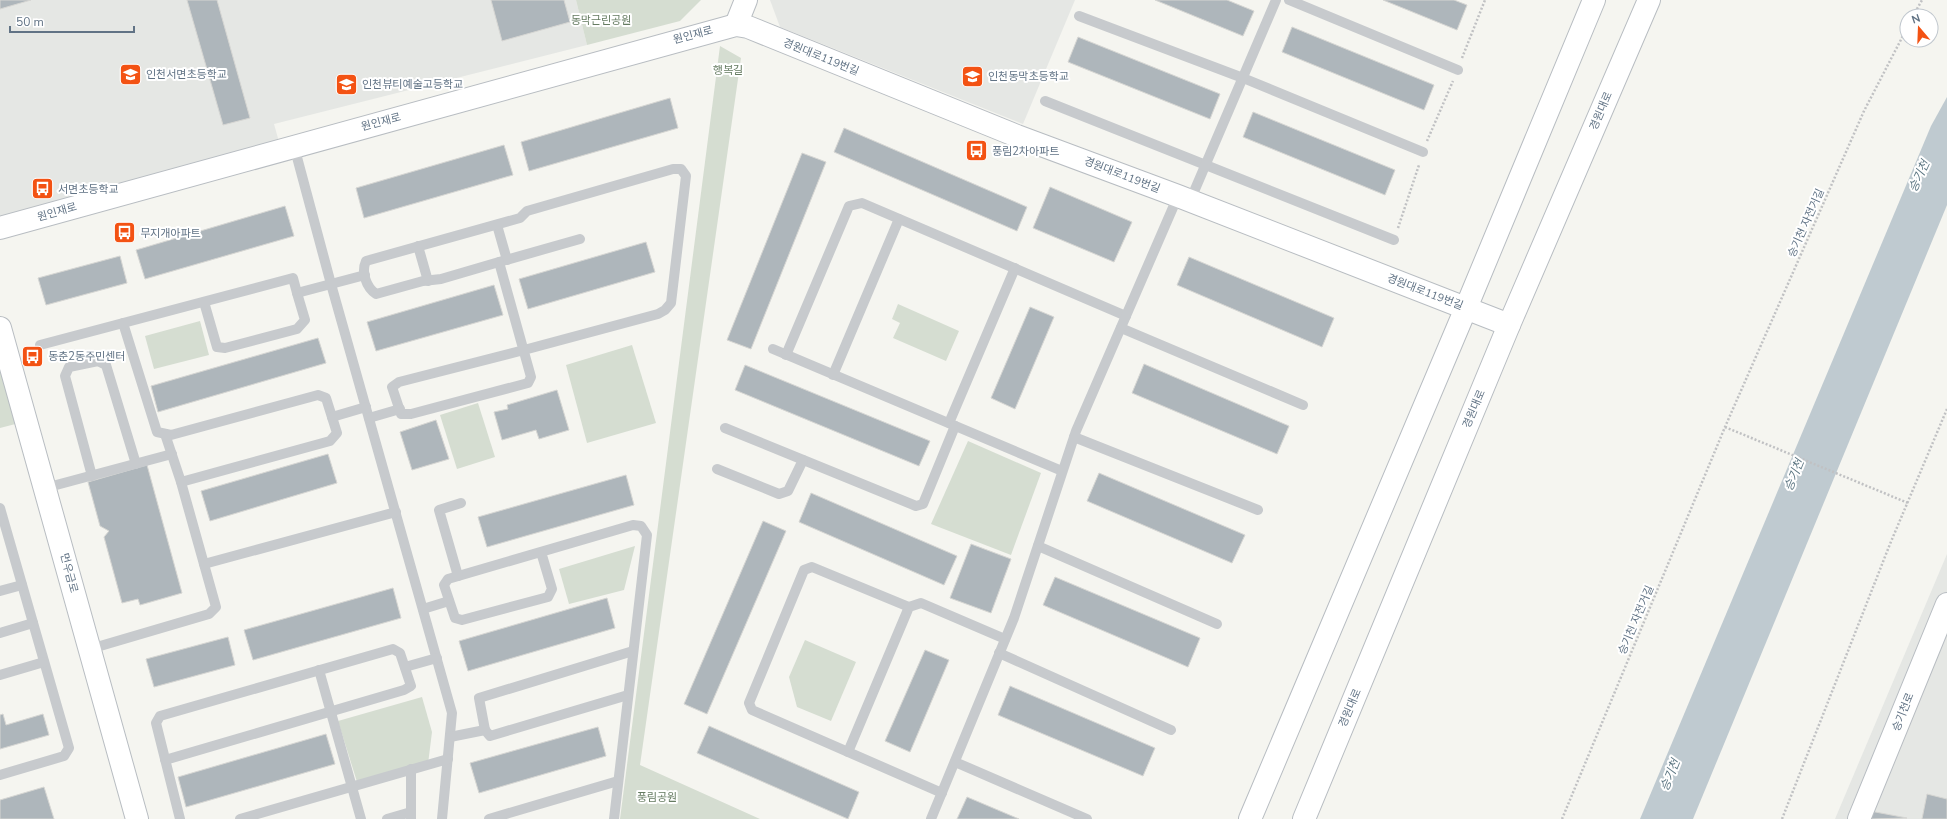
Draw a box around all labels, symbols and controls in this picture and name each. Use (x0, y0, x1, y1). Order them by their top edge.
scale bar (10, 8, 134, 34)
north arrow (1899, 8, 1939, 48)
text: N (1910, 11, 1922, 27)
park label: 동막근린공원 (571, 13, 631, 28)
text: 50 m (16, 14, 44, 30)
street label: 원인재로 (672, 23, 714, 47)
street label: 경원대로119번길 (781, 35, 861, 79)
school or university icon: 인천서면초등학교 (117, 61, 143, 87)
park label: 행복길 (713, 63, 743, 78)
school or university icon: 인천동막초등학교 (959, 63, 985, 89)
place label: 인천서면초등학교 (146, 67, 227, 82)
place label: 인천동막초등학교 (988, 69, 1069, 84)
school or university icon: 인천뷰티예술고등학교 (333, 71, 359, 97)
place label: 인천뷰티예술고등학교 (362, 77, 463, 92)
street label: 경원대로 (1586, 89, 1616, 133)
street label: 원인재로 (360, 110, 402, 134)
bus stop icon: 풍림2차아파트 (964, 138, 990, 164)
place label: 풍림2차아파트 (992, 144, 1059, 159)
street label: 경원대로119번길 (1082, 154, 1162, 196)
water label: 승기천 (1905, 156, 1934, 194)
bus stop icon: 서면초등학교 (30, 176, 56, 202)
place label: 서면초등학교 (58, 182, 119, 197)
street label: 승기천 자전거길 (1784, 186, 1828, 260)
street label: 원인재로 (35, 199, 79, 225)
bus stop icon: 무지개아파트 (111, 220, 137, 246)
place label: 무지개아파트 (140, 226, 201, 241)
street label: 경원대로119번길 (1385, 271, 1465, 313)
bus stop icon: 동춘2동주민센터 (20, 343, 46, 369)
place label: 동춘2동주민센터 (48, 349, 125, 364)
street label: 경원대로 (1459, 387, 1489, 431)
water label: 승기천 (1780, 455, 1808, 493)
street label: 먼우금로 (57, 552, 81, 594)
street label: 승기천 자전거길 (1615, 583, 1657, 657)
street label: 경원대로 (1335, 686, 1365, 730)
street label: 승기천로 (1888, 690, 1918, 734)
water label: 승기천 (1656, 755, 1684, 793)
park label: 풍림공원 (637, 790, 677, 805)

